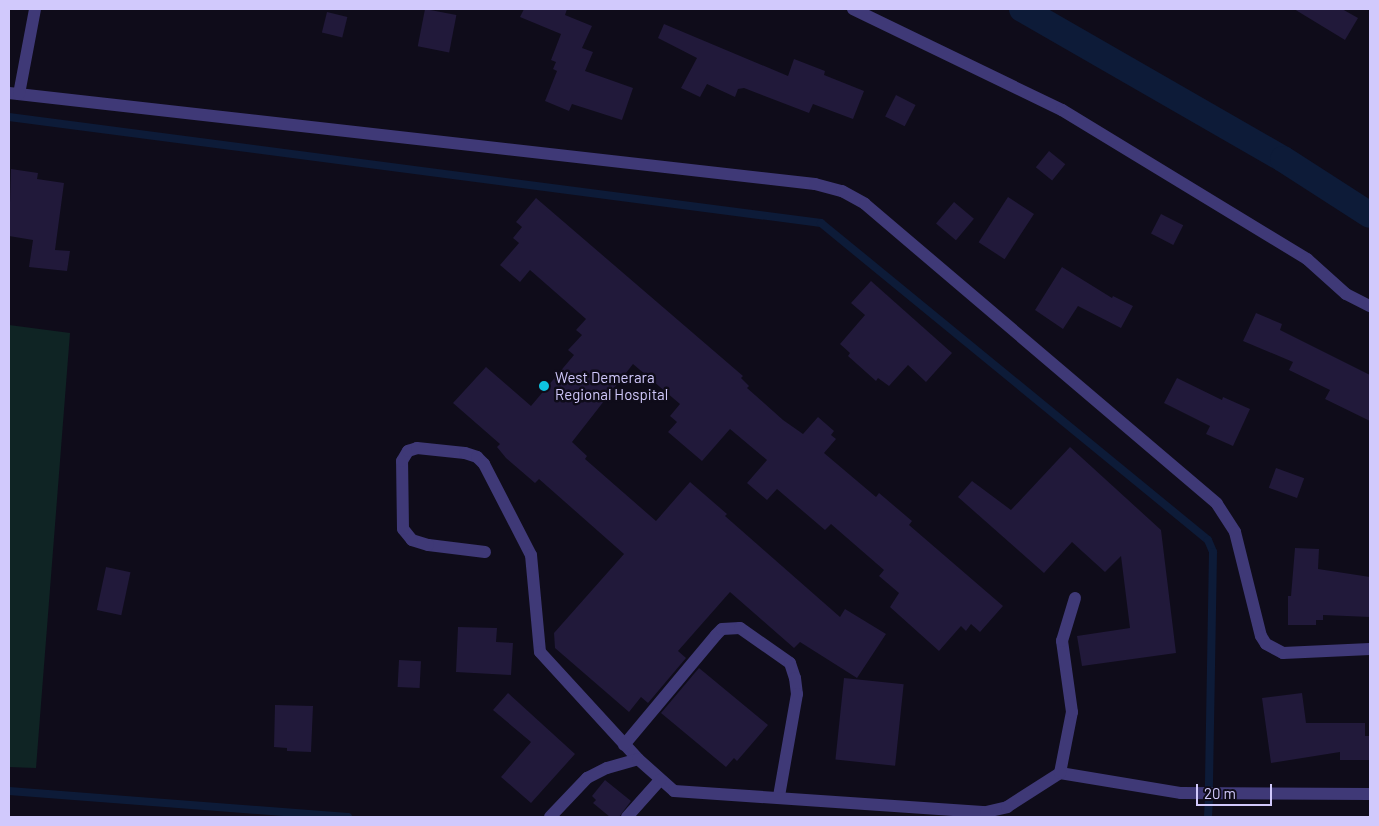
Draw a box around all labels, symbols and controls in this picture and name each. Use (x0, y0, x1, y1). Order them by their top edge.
place label: West Demerara Regional Hospital (555, 368, 668, 403)
marker: West Demerara Regional Hospital (537, 379, 551, 393)
scale bar (1199, 774, 1275, 806)
text: 20 m (1204, 784, 1236, 802)

